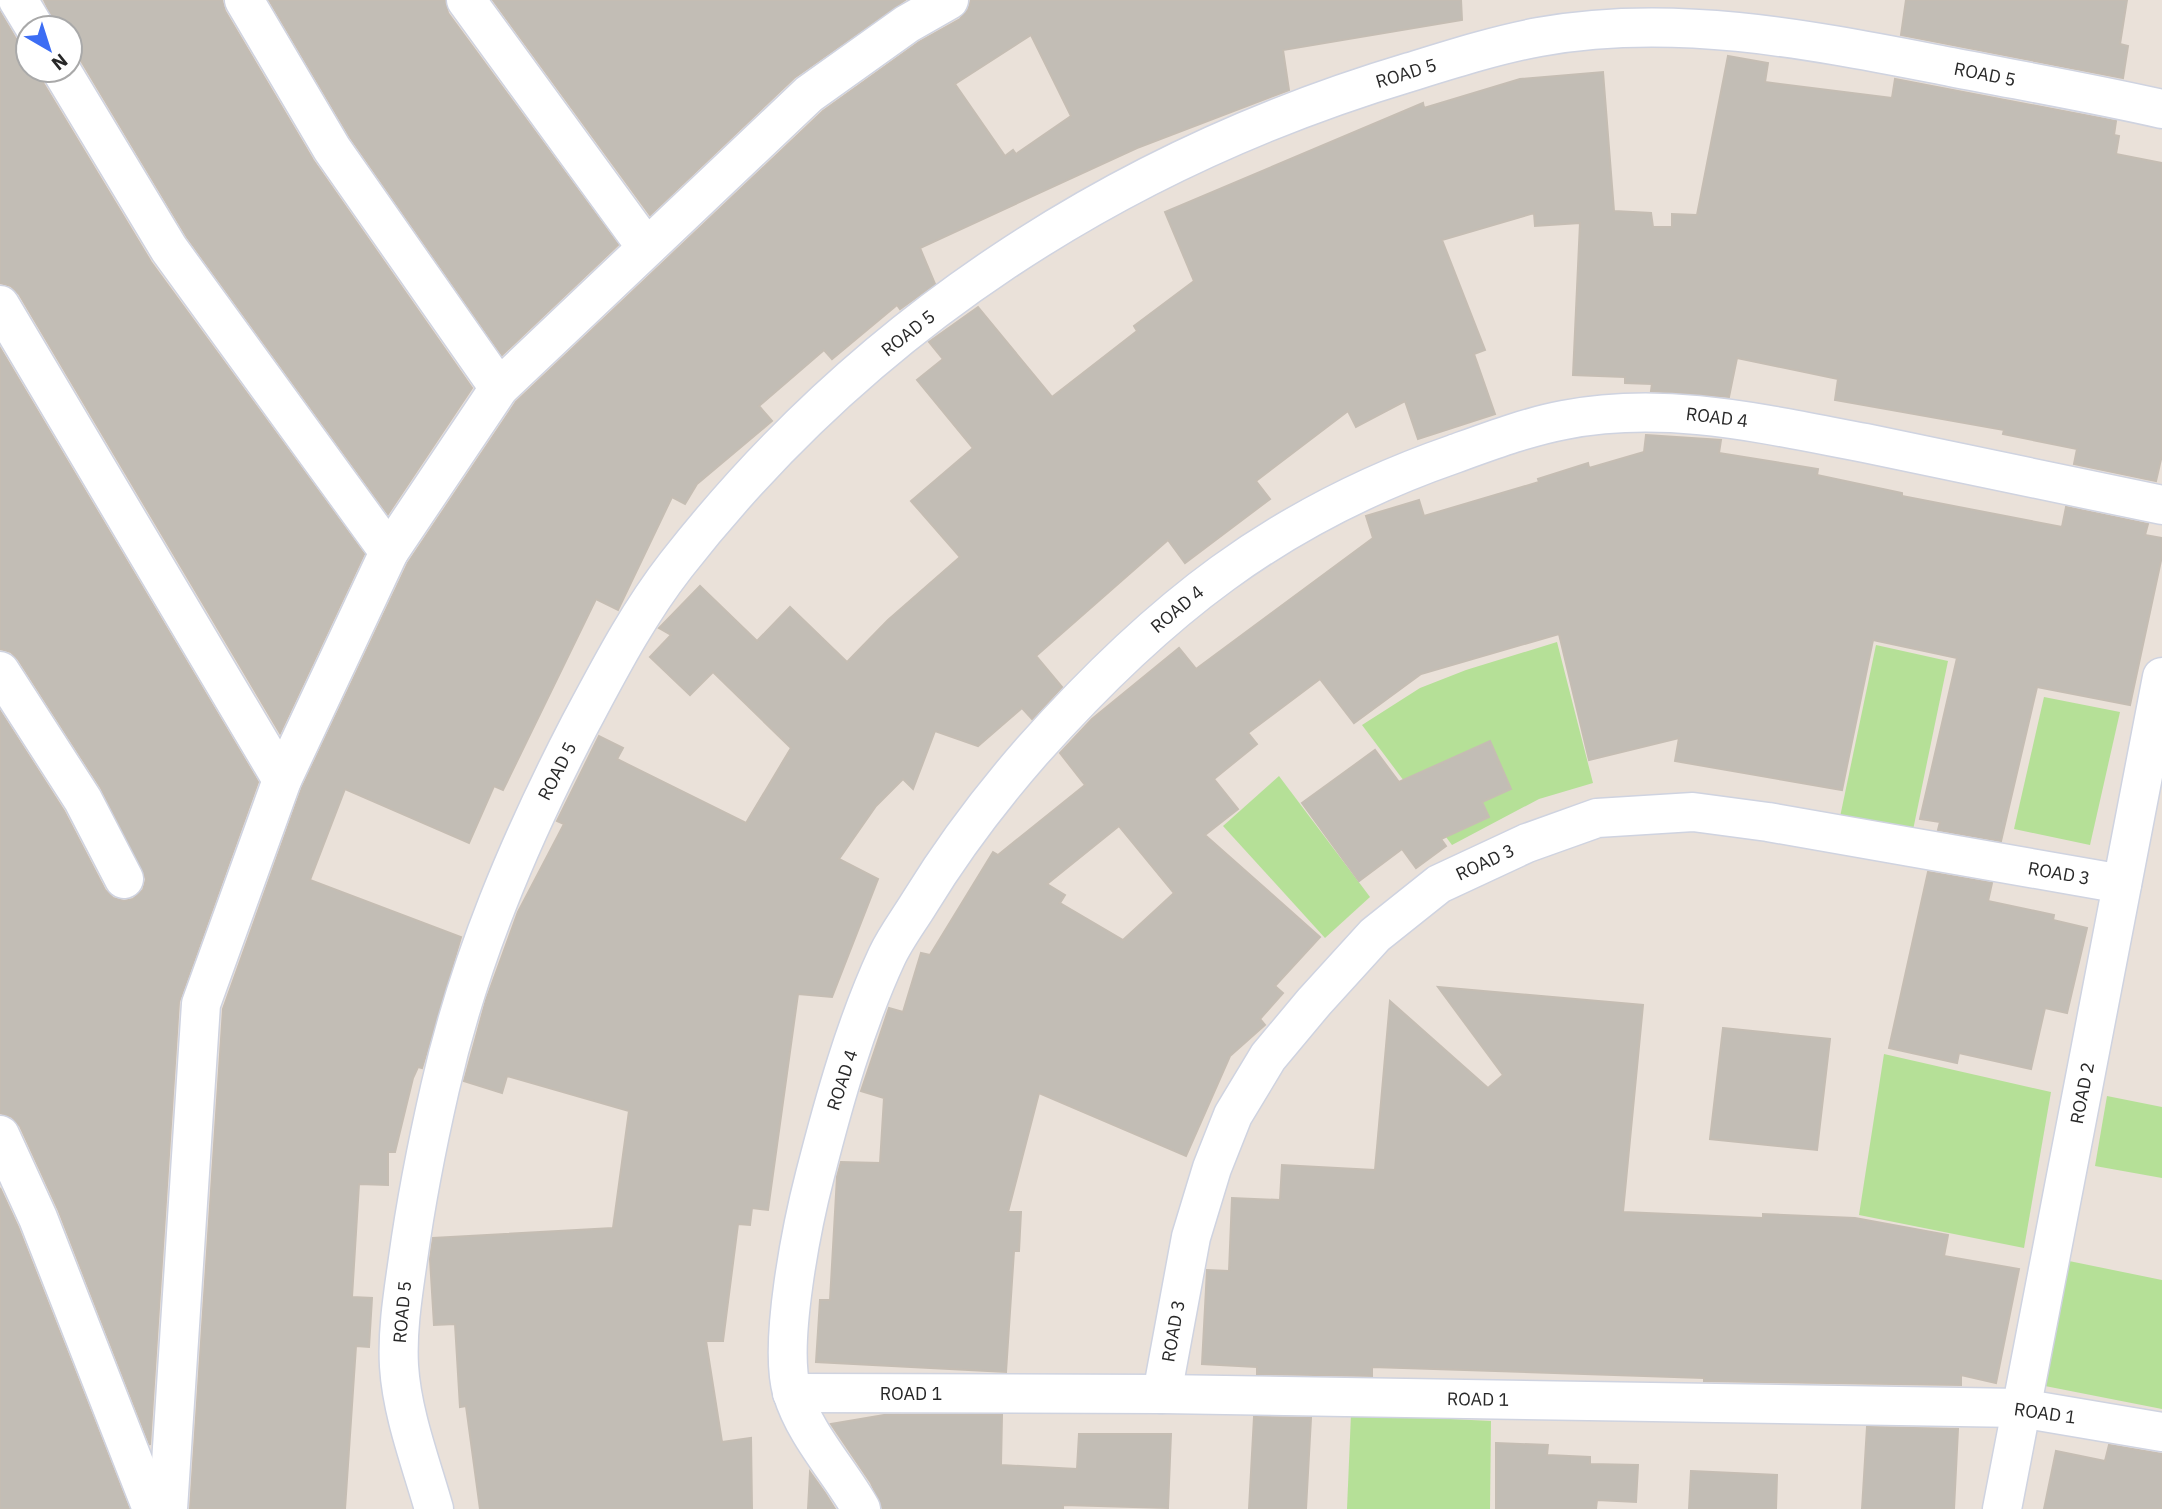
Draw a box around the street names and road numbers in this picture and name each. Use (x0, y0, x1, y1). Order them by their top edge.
street label: ROAD 5 (1373, 53, 1439, 93)
street label: ROAD 5 (1952, 57, 2018, 91)
street label: ROAD 5 (876, 305, 940, 361)
street label: ROAD 4 (1685, 402, 1750, 432)
street label: ROAD 4 (1146, 580, 1208, 638)
street label: ROAD 5 (533, 738, 581, 804)
street label: ROAD 3 (1452, 838, 1518, 886)
street label: ROAD 3 (2026, 856, 2092, 890)
street label: ROAD 4 (821, 1047, 863, 1113)
street label: ROAD 2 (2065, 1060, 2099, 1126)
street label: ROAD 5 (388, 1280, 416, 1344)
street label: ROAD 3 (1156, 1298, 1190, 1364)
street label: ROAD 1 (880, 1382, 942, 1405)
street label: ROAD 1 (1447, 1387, 1509, 1411)
street label: ROAD 1 (2012, 1397, 2078, 1429)

